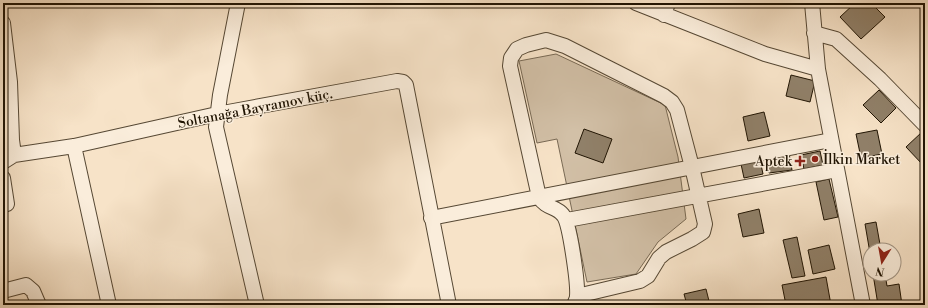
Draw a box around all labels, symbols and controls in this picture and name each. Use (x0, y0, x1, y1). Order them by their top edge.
street label: Soltanağa Bayramov küç. (176, 85, 334, 133)
place label: İlkin Market (823, 149, 900, 169)
place label: Aptek (754, 153, 793, 171)
marker: İlkin Market (810, 154, 820, 164)
marker: Aptek (795, 156, 805, 166)
north arrow (862, 242, 902, 282)
text: N (874, 263, 886, 279)

